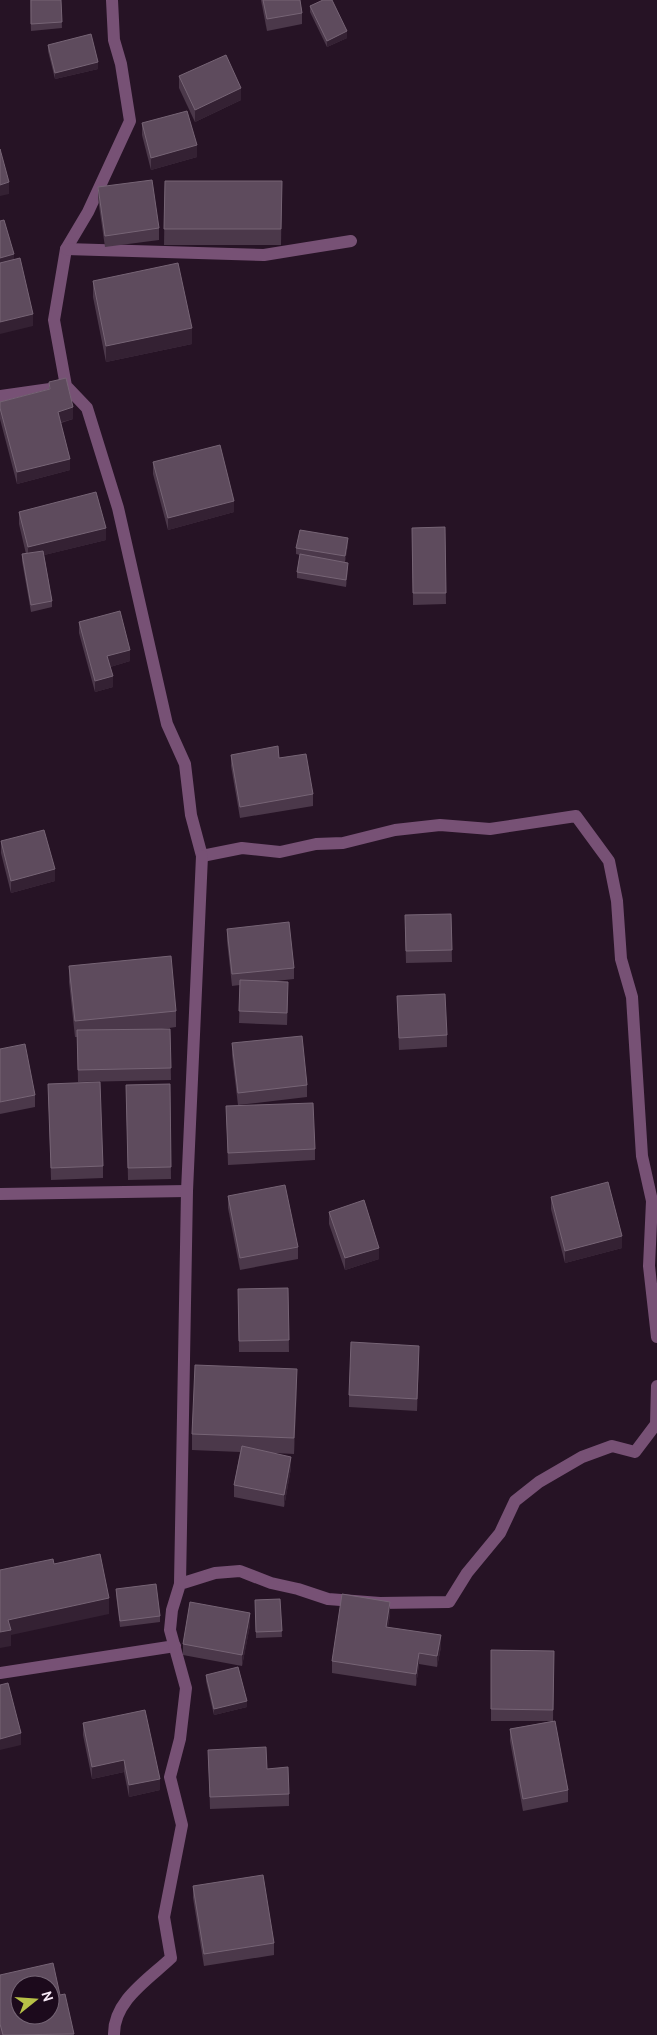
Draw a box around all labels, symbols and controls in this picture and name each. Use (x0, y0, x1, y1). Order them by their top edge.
north arrow (10, 1975, 60, 2025)
text: N (37, 1989, 57, 2004)

